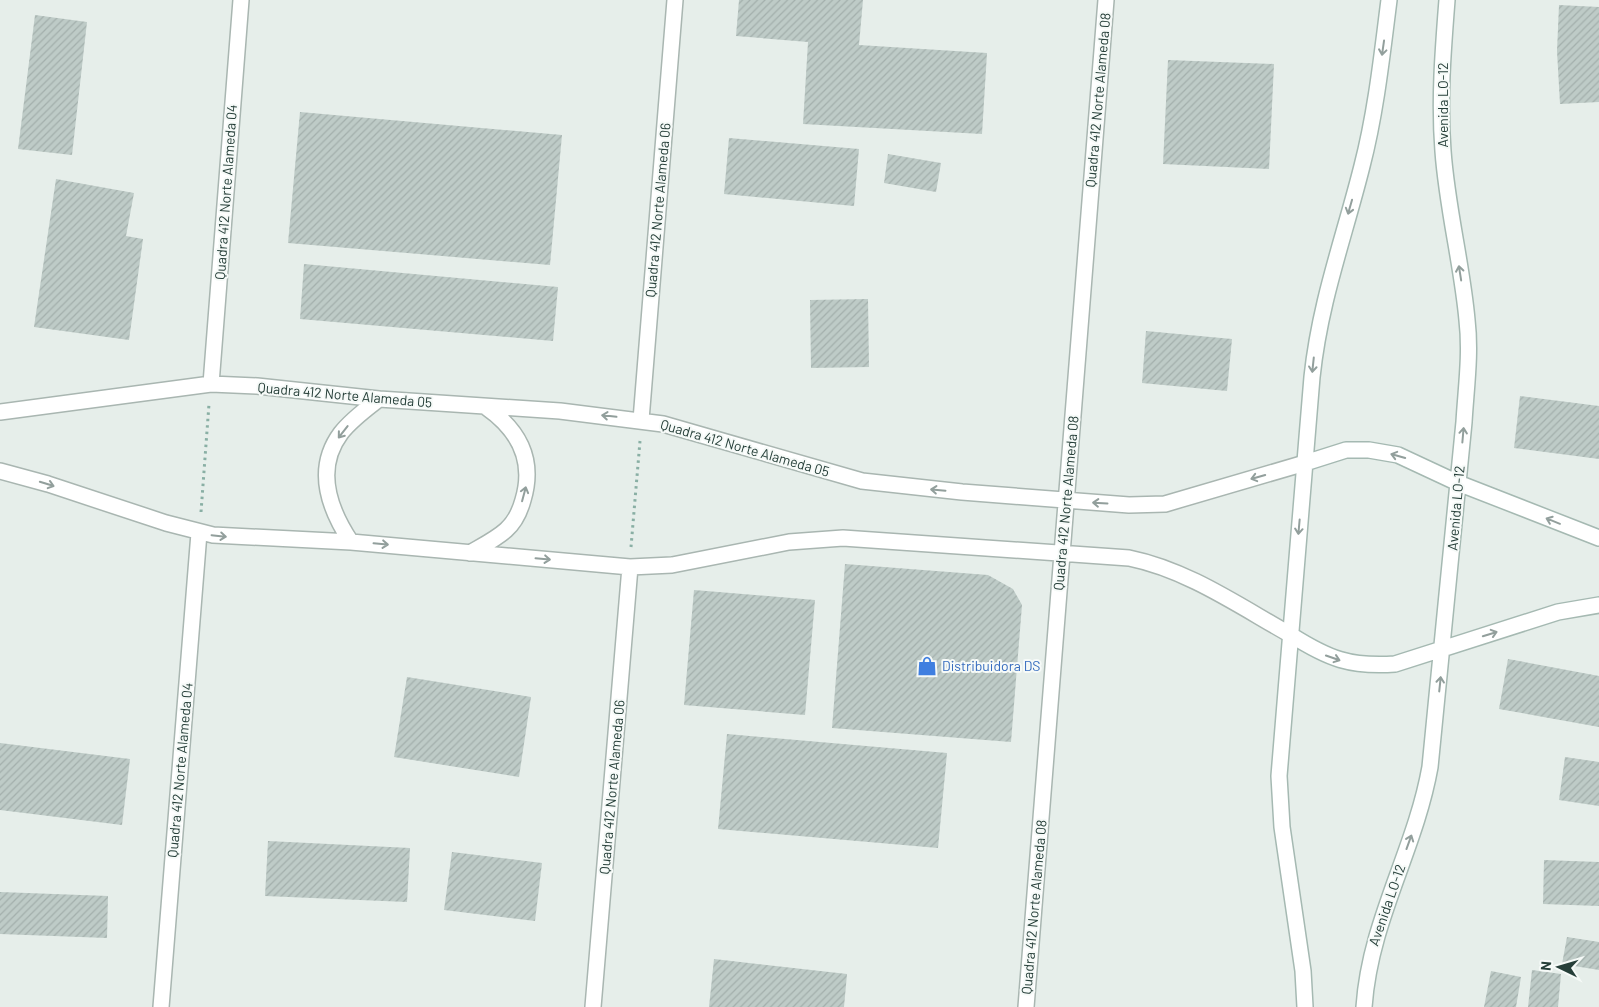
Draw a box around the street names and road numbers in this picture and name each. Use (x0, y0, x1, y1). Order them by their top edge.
street label: Quadra 412 Norte Alameda 08 (1081, 12, 1114, 188)
street label: Avenida LO-12 (1434, 62, 1451, 148)
street label: Quadra 412 Norte Alameda 04 (211, 104, 240, 280)
street label: Quadra 412 Norte Alameda 06 (641, 122, 674, 298)
street label: Quadra 412 Norte Alameda 05 (257, 378, 433, 411)
street label: Quadra 412 Norte Alameda 05 (659, 415, 832, 480)
street label: Quadra 412 Norte Alameda 08 (1049, 415, 1082, 591)
street label: Avenida LO-12 (1443, 465, 1468, 551)
street label: Quadra 412 Norte Alameda 04 (163, 682, 196, 858)
street label: Quadra 412 Norte Alameda 06 (595, 699, 628, 875)
street label: Quadra 412 Norte Alameda 08 (1017, 819, 1050, 995)
street label: Avenida LO-12 (1365, 862, 1408, 948)

